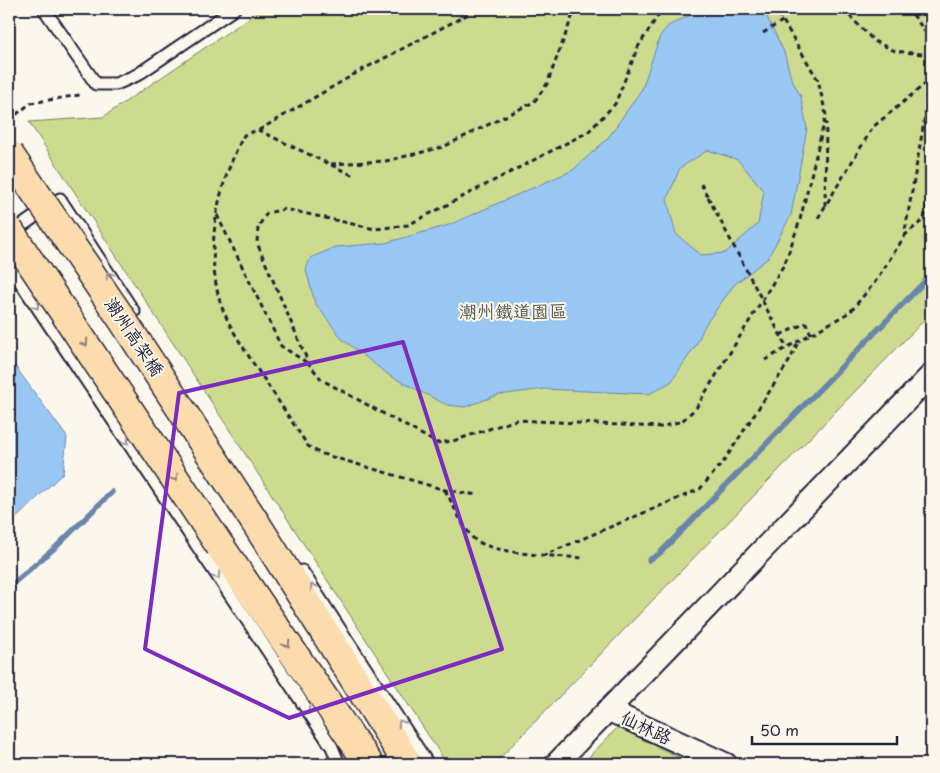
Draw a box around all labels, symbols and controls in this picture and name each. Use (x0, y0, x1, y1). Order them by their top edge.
one-way arrow (106, 271, 116, 280)
street label: 潮州高架橋 (99, 291, 172, 381)
park label: 潮州鐵道園區 (459, 297, 567, 324)
one-way arrow (30, 300, 39, 310)
one-way arrow (78, 338, 88, 347)
one-way arrow (120, 435, 129, 445)
one-way arrow (169, 472, 178, 482)
one-way arrow (211, 570, 220, 580)
one-way arrow (309, 584, 319, 593)
one-way arrow (281, 638, 290, 648)
street label: 仙林路 (616, 703, 677, 750)
one-way arrow (301, 705, 310, 715)
scale bar (752, 713, 898, 745)
text: 50 m (760, 718, 799, 741)
one-way arrow (398, 720, 407, 729)

